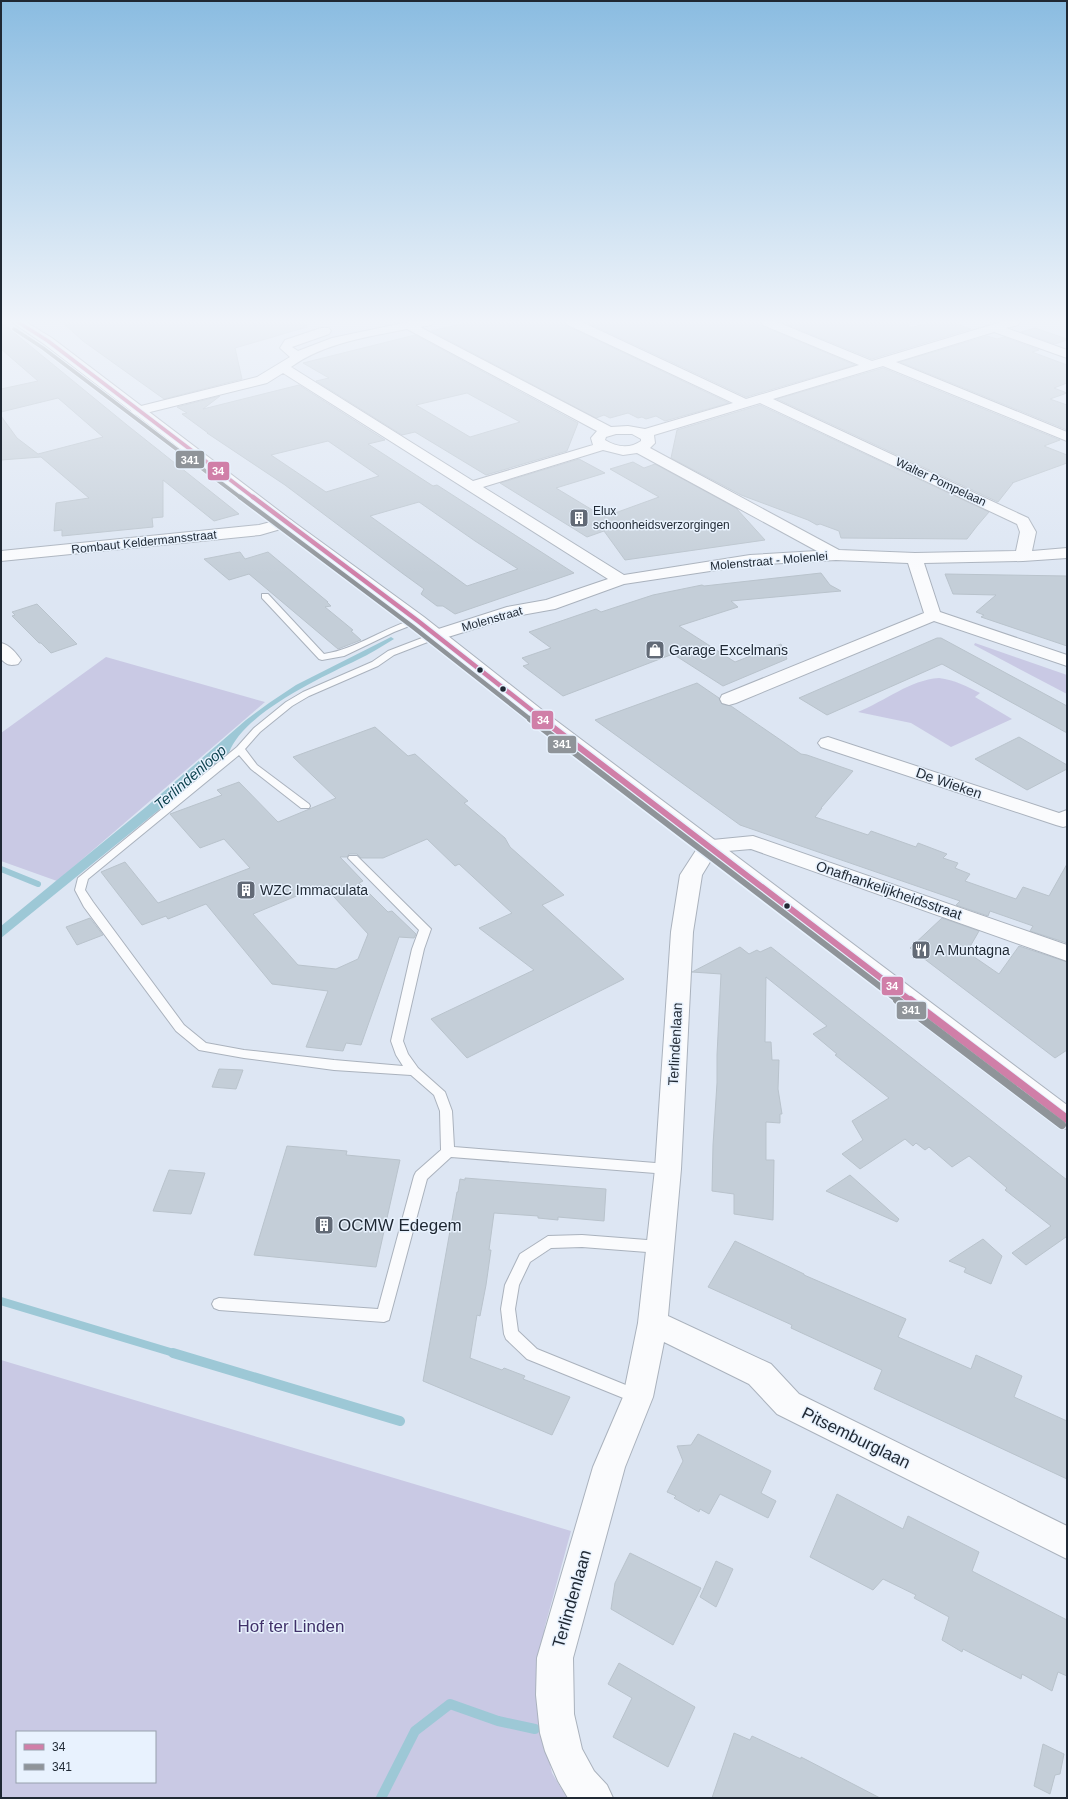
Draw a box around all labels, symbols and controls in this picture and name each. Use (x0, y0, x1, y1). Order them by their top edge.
line badge: 341 (175, 450, 205, 469)
text: 341 (181, 454, 199, 466)
street label: Walter Pompelaan (894, 455, 988, 509)
line badge: 34 (207, 461, 230, 481)
text: 34 (212, 465, 225, 477)
place label: Elux schoonheidsverzorgingen (593, 504, 730, 532)
building icon: Elux schoonheidsverzorgingen (568, 507, 590, 529)
street label: Rombaut Keldermansstraat (71, 527, 218, 557)
street label: Molenstraat - Molenlei (710, 549, 828, 573)
street label: Molenstraat (460, 603, 525, 634)
shop icon: Garage Excelmans (644, 639, 666, 661)
place label: Garage Excelmans (669, 642, 788, 658)
unlabelled marker (475, 665, 485, 675)
unlabelled marker (498, 684, 508, 694)
line badge: 34 (531, 710, 554, 730)
text: 34 (537, 714, 550, 726)
line badge: 341 (547, 735, 577, 754)
text: 341 (553, 738, 571, 750)
water label: Terlindenloop (151, 741, 229, 813)
street label: De Wieken (914, 764, 984, 802)
street label: Onafhankelijkheidsstraat (814, 857, 964, 923)
building icon: WZC Immaculata (235, 879, 257, 901)
place label: WZC Immaculata (260, 882, 368, 898)
unlabelled marker (782, 901, 792, 911)
restaurant icon: A Muntagna (910, 939, 932, 961)
place label: A Muntagna (935, 942, 1010, 958)
line badge: 34 (881, 976, 904, 996)
text: 34 (886, 980, 899, 992)
line badge: 341 (896, 1001, 927, 1020)
street label: Terlindenlaan (665, 1002, 685, 1086)
text: 341 (902, 1004, 920, 1016)
building icon: OCMW Edegem (313, 1214, 335, 1236)
place label: OCMW Edegem (338, 1216, 462, 1235)
street label: Pitsemburglaan (799, 1404, 913, 1472)
street label: Terlindenlaan (549, 1548, 595, 1650)
park label: Hof ter Linden (238, 1617, 344, 1636)
legend (16, 1731, 156, 1783)
text: 34 (52, 1740, 66, 1754)
text: 341 (52, 1760, 72, 1774)

